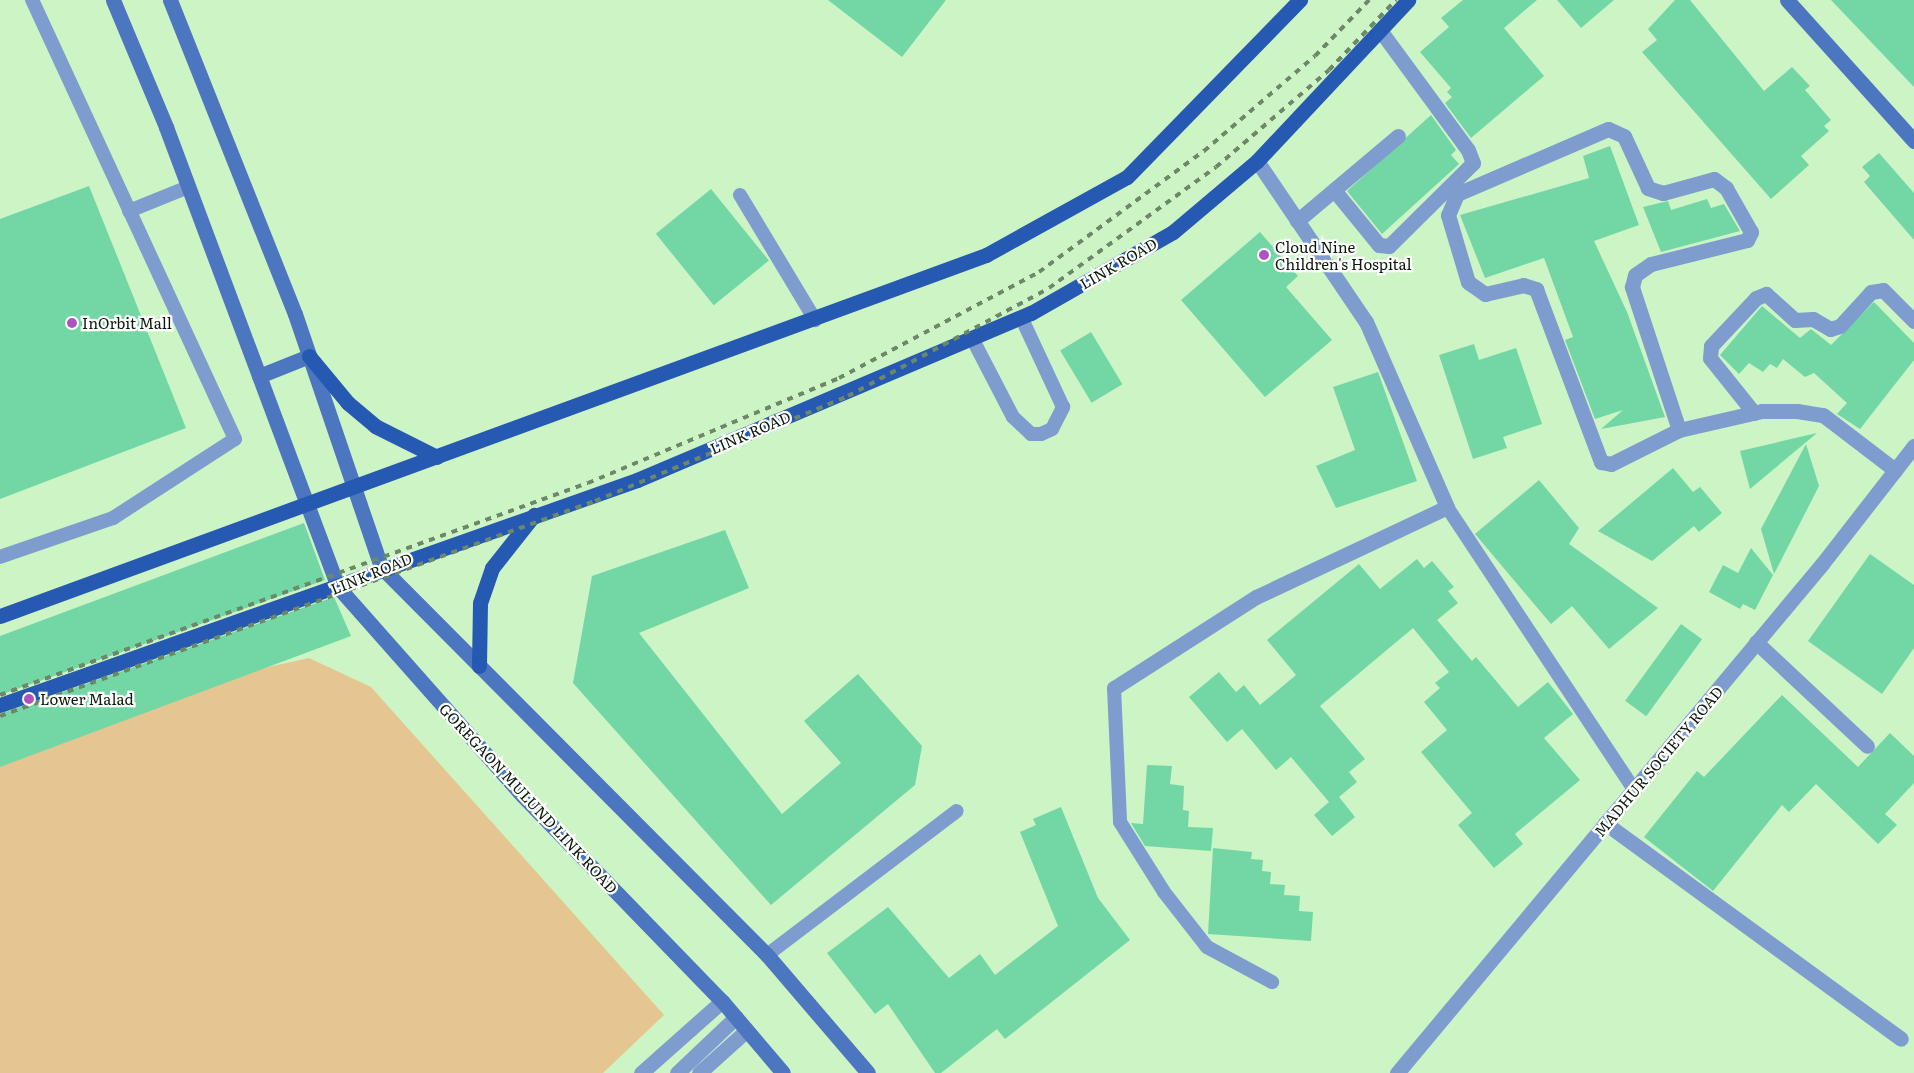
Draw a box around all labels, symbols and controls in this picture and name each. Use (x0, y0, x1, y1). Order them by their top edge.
street label: LINK ROAD (1076, 234, 1160, 292)
place label: Cloud Nine Children's Hospital (1275, 237, 1412, 272)
marker: Cloud Nine Children's Hospital (1257, 248, 1271, 262)
place label: InOrbit Mall (82, 314, 172, 332)
marker: InOrbit Mall (66, 317, 78, 329)
street label: LINK ROAD (707, 407, 793, 457)
street label: LINK ROAD (328, 549, 414, 597)
street label: MADHUR SOCIETY ROAD (1590, 682, 1726, 840)
place label: Lower Malad (40, 690, 134, 708)
marker: Lower Malad (22, 692, 36, 706)
street label: GOREGAON MULUND LINK ROAD (436, 699, 622, 897)

